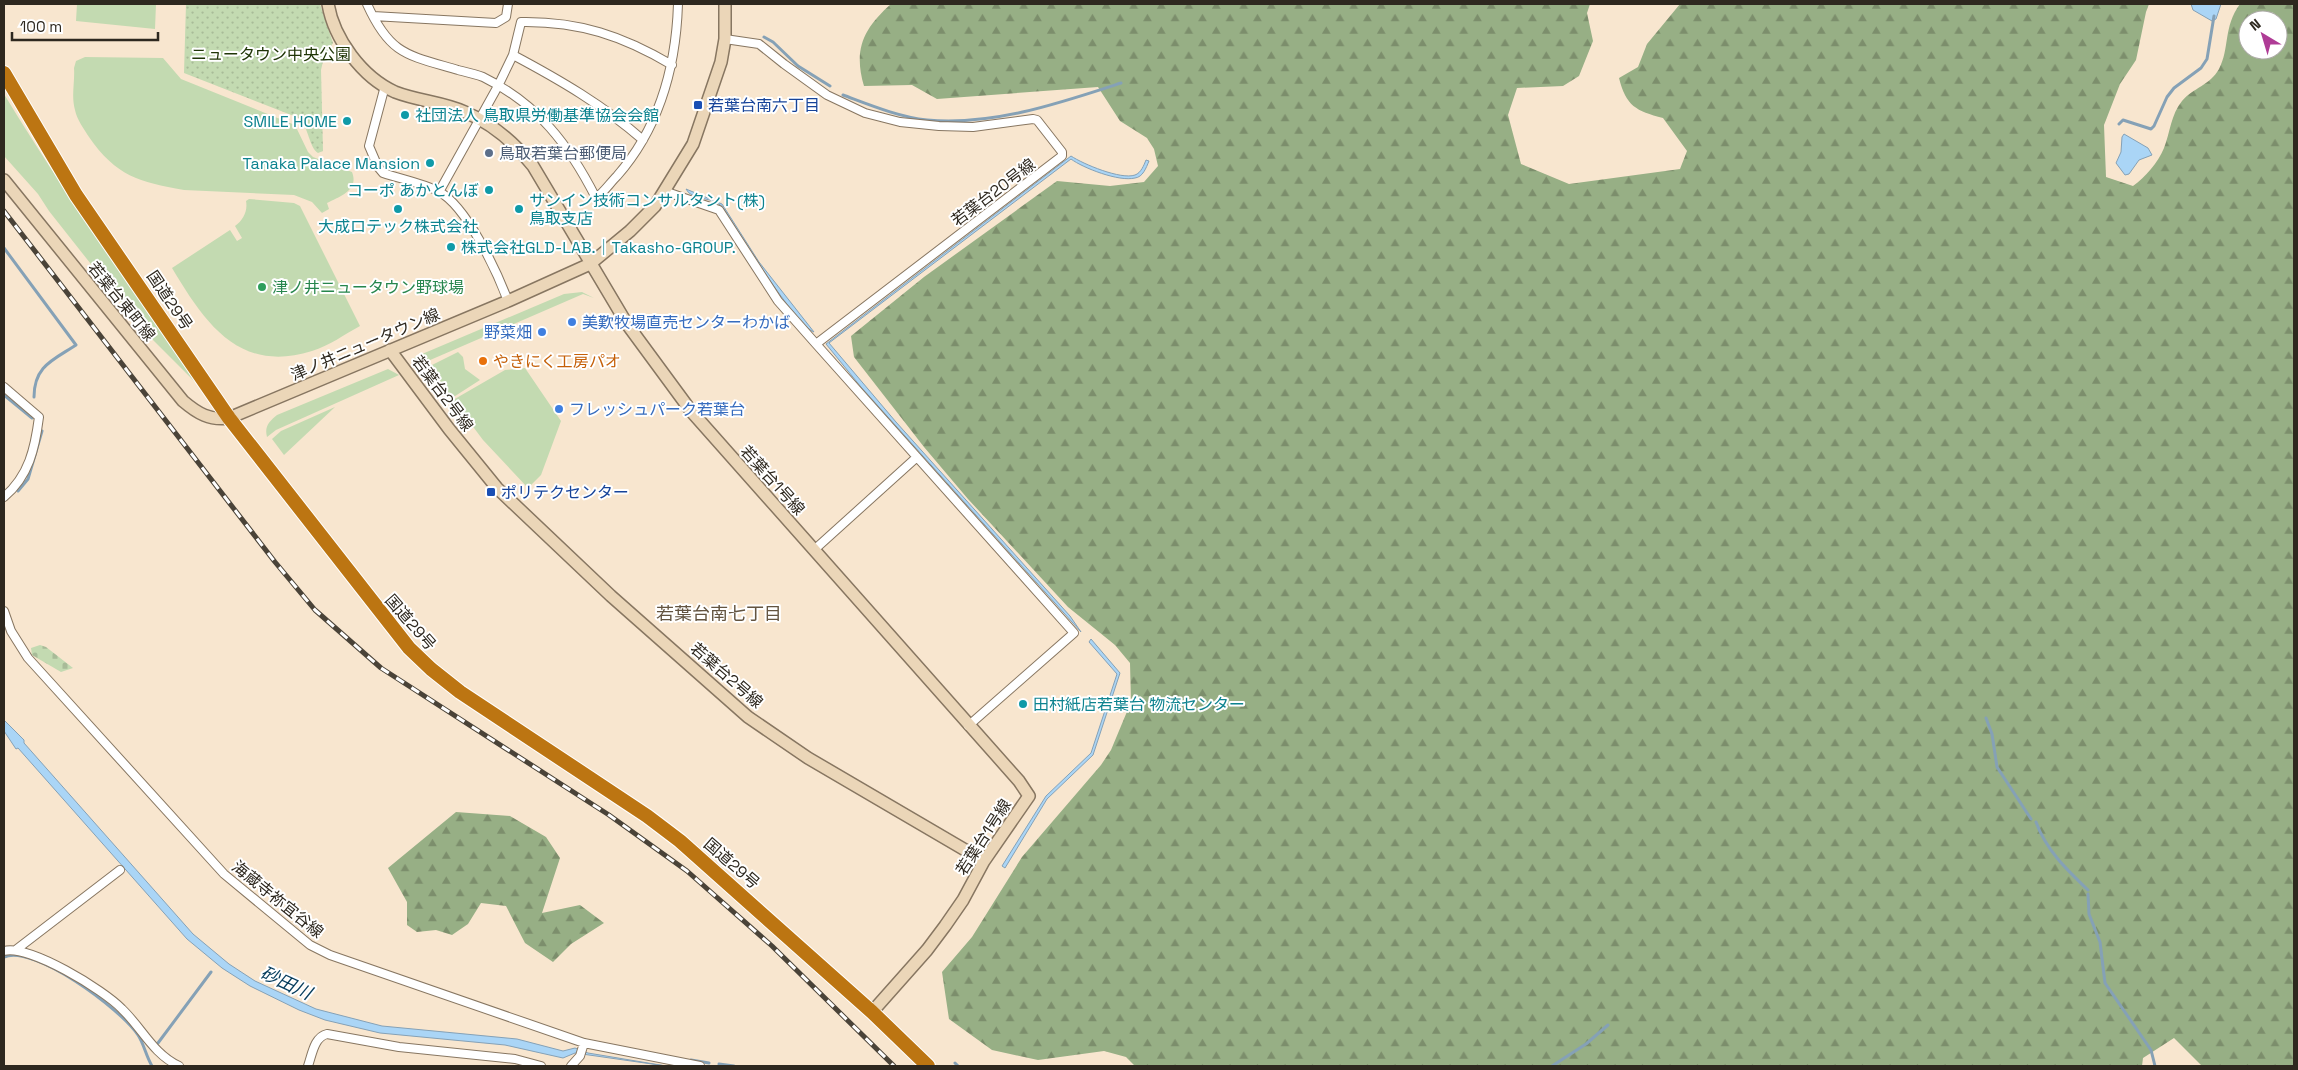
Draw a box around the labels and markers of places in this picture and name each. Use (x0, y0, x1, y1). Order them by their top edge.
place label: 若葉台南六丁目 (708, 95, 820, 116)
marker: 若葉台南六丁目 (692, 99, 704, 111)
place label: 社団法人 鳥取県労働基準協会会館 (415, 105, 659, 126)
marker: 社団法人 鳥取県労働基準協会会館 (399, 109, 411, 121)
place label: SMILE HOME (244, 111, 337, 132)
marker: SMILE HOME (341, 115, 353, 127)
place label: 鳥取若葉台郵便局 (499, 143, 627, 164)
marker: 鳥取若葉台郵便局 (483, 147, 495, 159)
place label: Tanaka Palace Mansion (242, 153, 420, 174)
marker: Tanaka Palace Mansion (424, 157, 436, 169)
place label: コーポ あかとんぼ (347, 180, 479, 201)
marker: コーポ あかとんぼ (483, 184, 495, 196)
place label: サンイン技術コンサルタント(株) 鳥取支店 (529, 190, 765, 229)
marker: 大成ロテック株式会社 (392, 203, 404, 215)
marker: サンイン技術コンサルタント(株) 鳥取支店 (513, 203, 525, 215)
place label: 大成ロテック株式会社 (318, 216, 478, 237)
place label: 株式会社GLD-LAB.｜Takasho-GROUP. (461, 237, 736, 258)
marker: 株式会社GLD-LAB.｜Takasho-GROUP. (445, 241, 457, 253)
place label: 津ノ井ニュータウン野球場 (272, 277, 464, 298)
marker: 津ノ井ニュータウン野球場 (256, 281, 268, 293)
place label: 美歎牧場直売センターわかば (582, 312, 790, 333)
marker: 美歎牧場直売センターわかば (566, 316, 578, 328)
place label: 野菜畑 (484, 322, 532, 343)
marker: 野菜畑 (536, 326, 548, 338)
place label: やきにく工房パオ (493, 351, 621, 372)
marker: やきにく工房パオ (477, 355, 489, 367)
place label: フレッシュパーク若葉台 (569, 399, 745, 420)
marker: フレッシュパーク若葉台 (553, 403, 565, 415)
place label: ポリテクセンター (501, 482, 629, 503)
marker: ポリテクセンター (485, 486, 497, 498)
place label: 田村紙店若葉台 物流センター (1033, 694, 1245, 715)
marker: 田村紙店若葉台 物流センター (1017, 698, 1029, 710)

